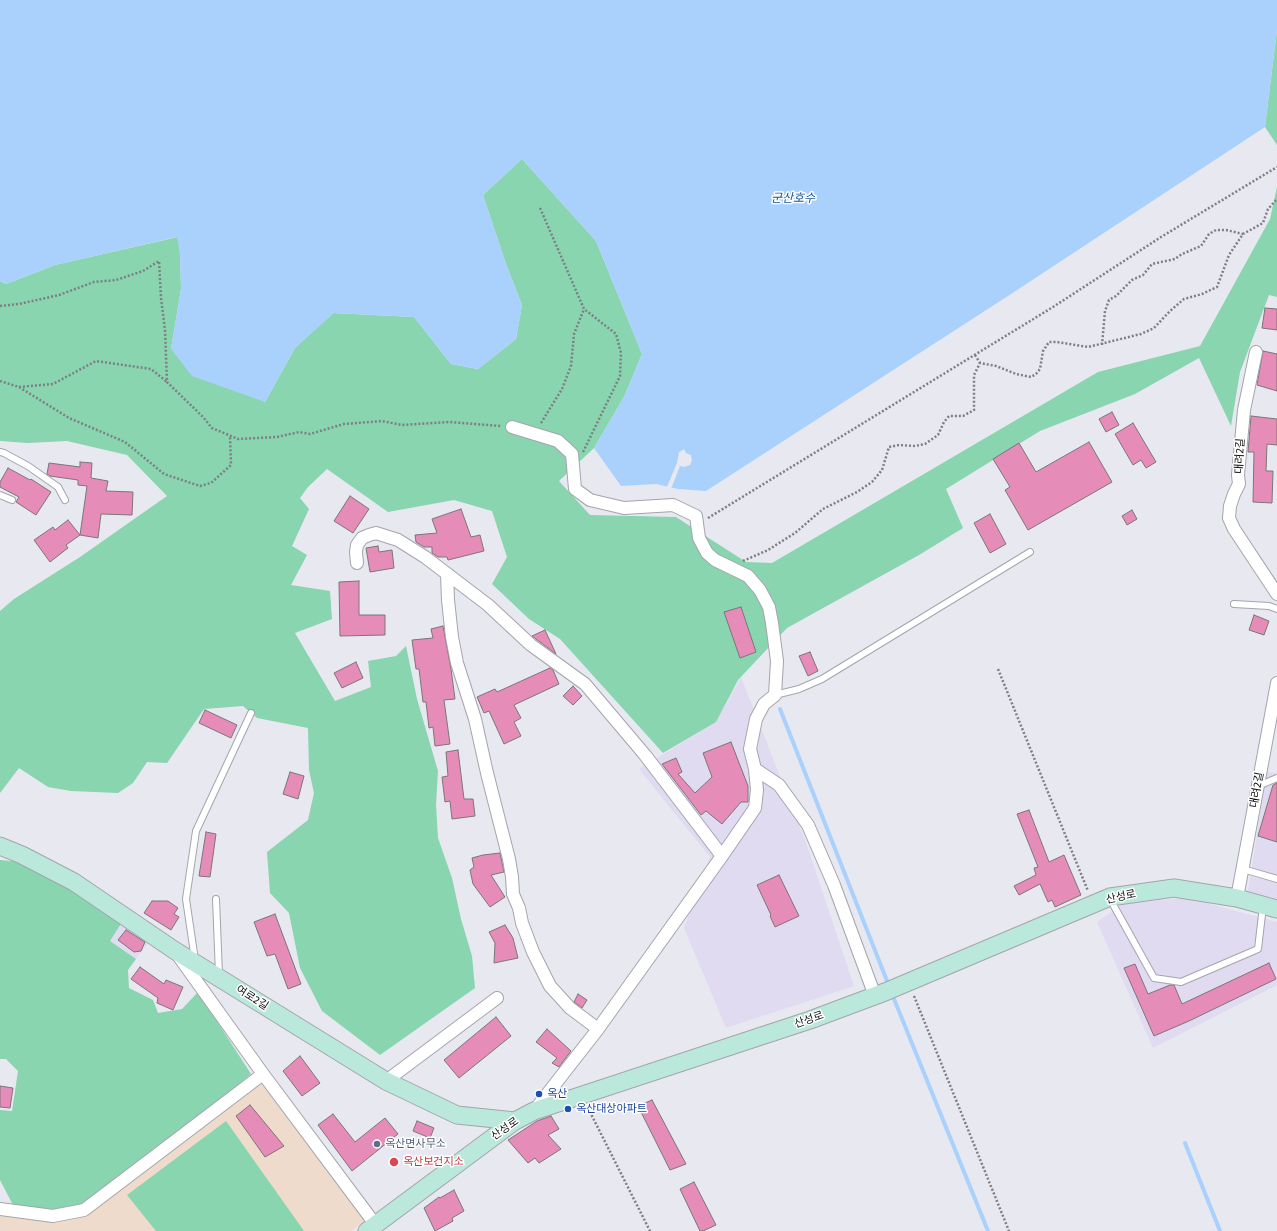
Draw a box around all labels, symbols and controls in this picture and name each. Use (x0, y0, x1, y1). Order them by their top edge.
water label: 군산호수 (771, 192, 815, 206)
street label: 대려2길 (1232, 438, 1248, 474)
street label: 대려2길 (1247, 771, 1267, 809)
street label: 산성로 (1105, 887, 1137, 907)
street label: 여로2길 (233, 983, 271, 1013)
street label: 산성로 (792, 1009, 826, 1031)
place label: 옥산 (547, 1087, 567, 1101)
marker: 옥산 (534, 1089, 544, 1099)
place label: 옥산대상아파트 (576, 1102, 647, 1116)
marker: 옥산대상아파트 (563, 1104, 573, 1114)
street label: 산성로 (489, 1115, 521, 1143)
place label: 옥산면사무소 (385, 1137, 446, 1151)
marker: 옥산면사무소 (372, 1139, 382, 1149)
place label: 옥산보건지소 (403, 1155, 464, 1169)
marker: 옥산보건지소 (388, 1156, 400, 1168)

